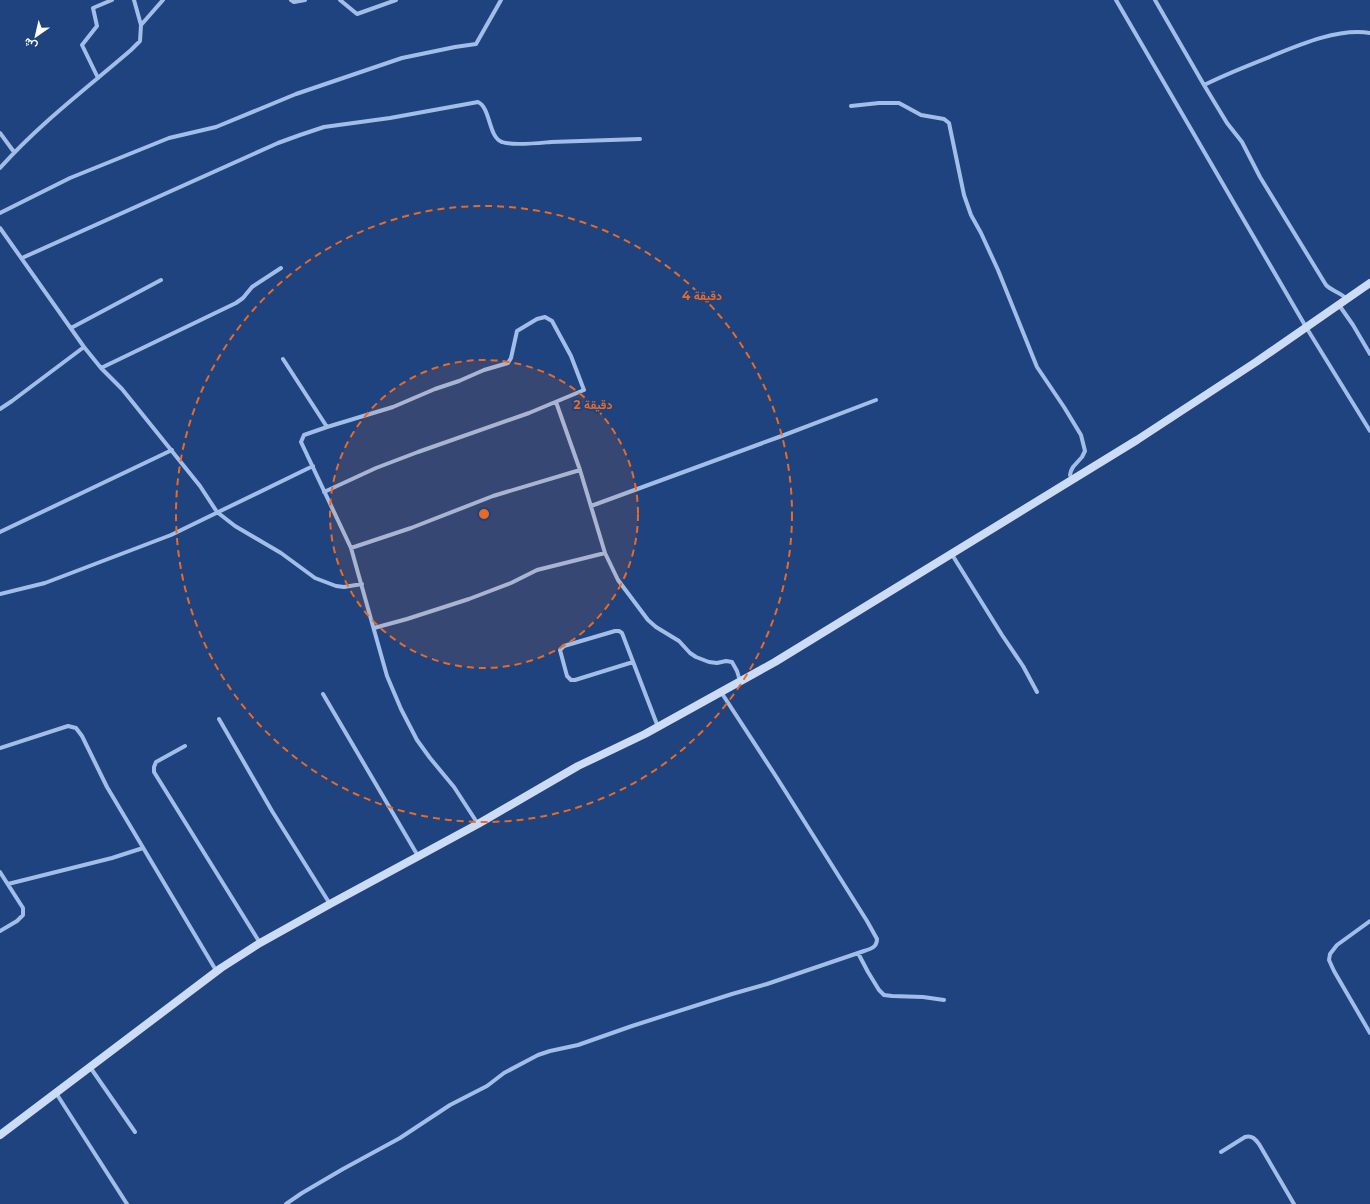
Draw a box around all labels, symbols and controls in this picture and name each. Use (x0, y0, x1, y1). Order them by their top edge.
north arrow (16, 16, 56, 56)
text: ش (21, 35, 40, 54)
text: 4 دقيقة (682, 288, 722, 303)
text: 2 دقيقة (574, 397, 612, 412)
centre of rings (477, 507, 491, 521)

